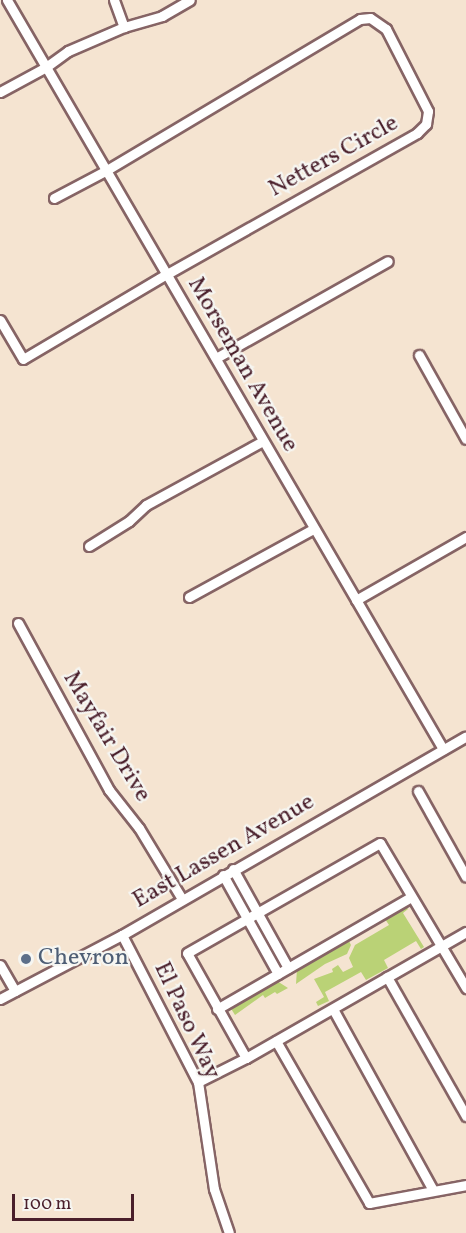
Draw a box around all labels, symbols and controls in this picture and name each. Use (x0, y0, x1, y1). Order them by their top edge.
street label: Netters Circle (264, 110, 404, 204)
street label: Morseman Avenue (180, 272, 304, 458)
street label: Mayfair Drive (56, 666, 156, 808)
street label: East Lassen Avenue (128, 788, 320, 916)
place label: Chevron (38, 945, 129, 973)
marker: Chevron (19, 952, 33, 966)
street label: El Paso Way (146, 957, 226, 1085)
scale bar (15, 1182, 136, 1220)
text: 100 m (23, 1192, 72, 1217)

